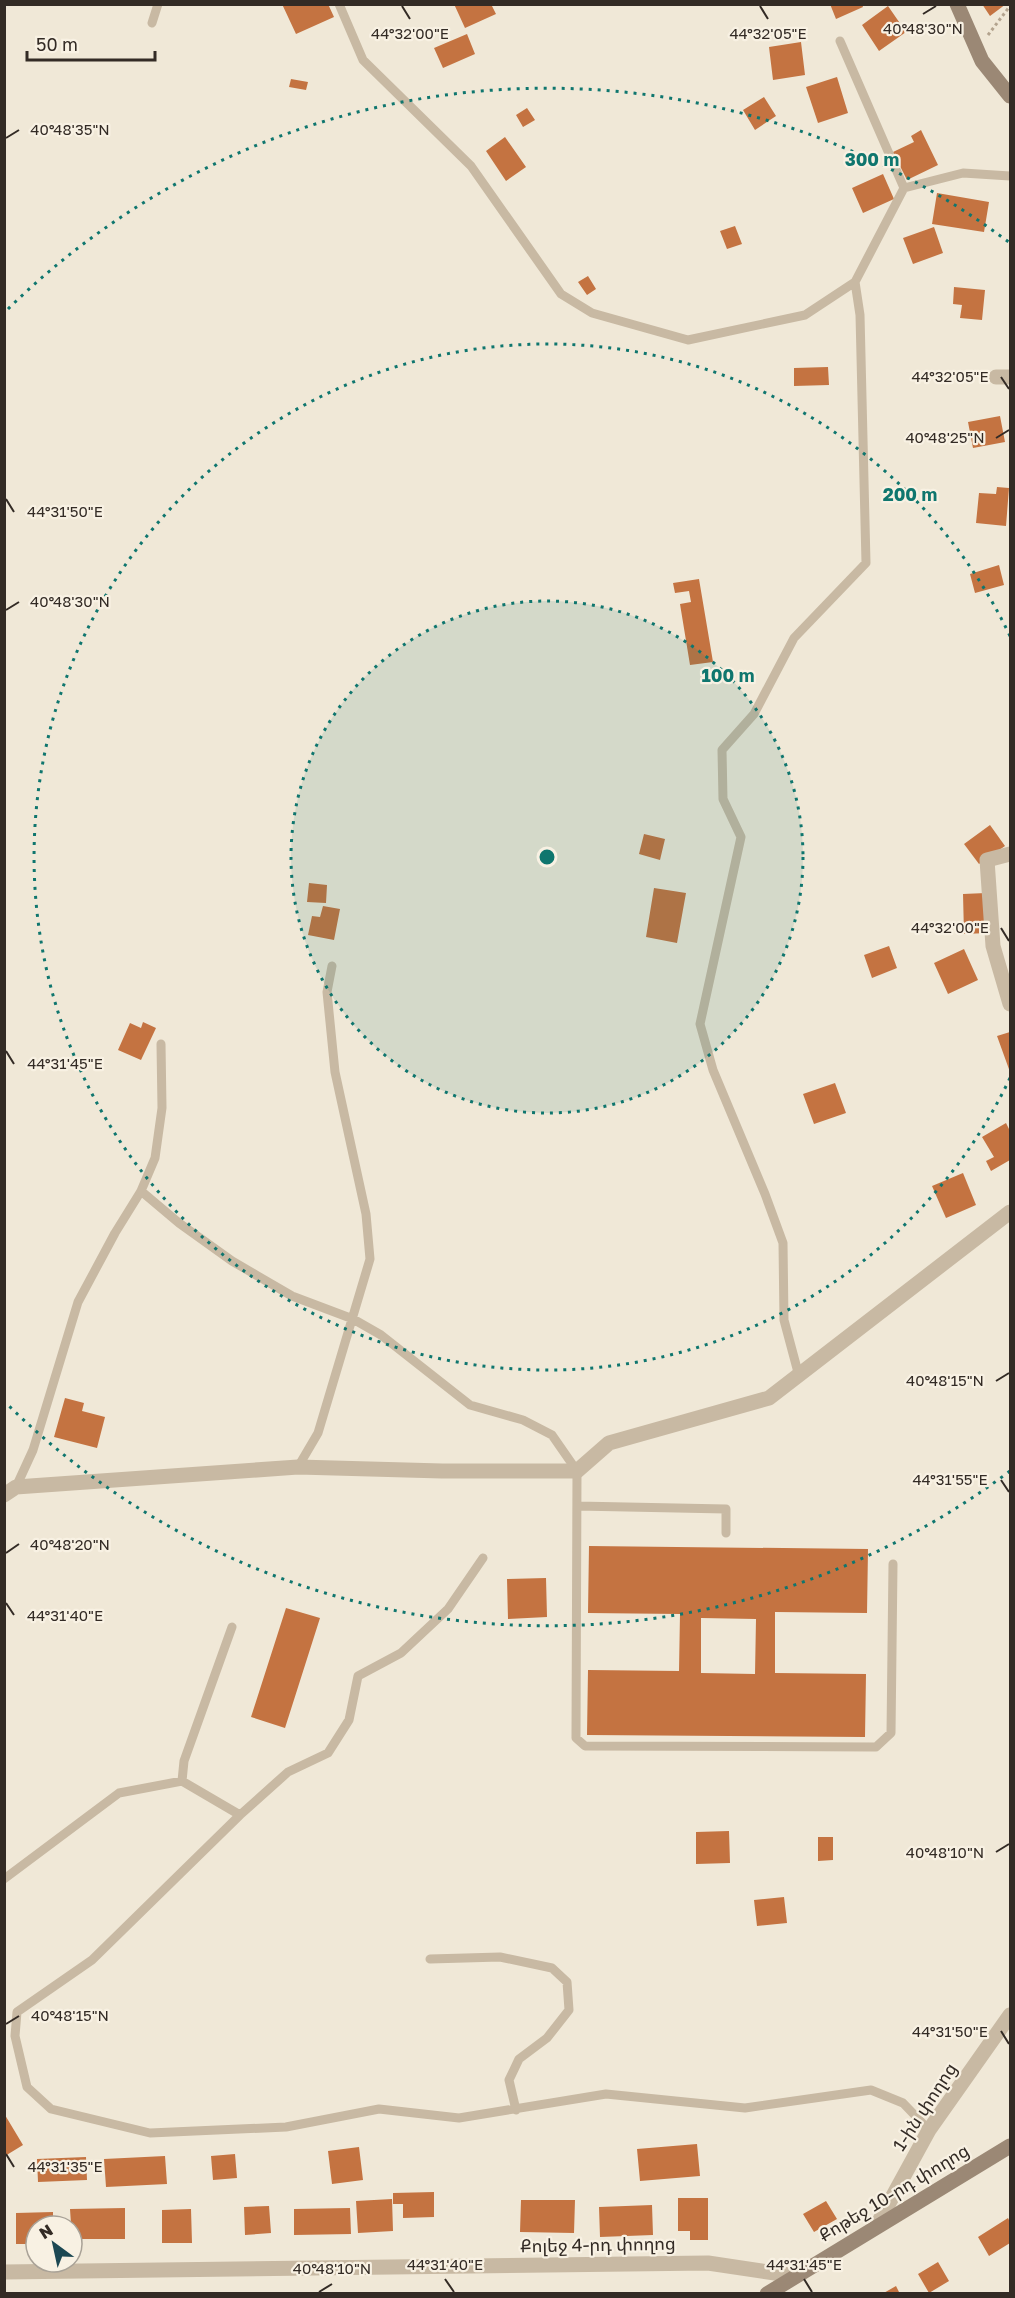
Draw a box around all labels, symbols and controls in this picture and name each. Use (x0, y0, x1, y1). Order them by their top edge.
text: 40°48'30"N (883, 19, 963, 37)
scale bar (27, 24, 154, 62)
text: 44°32'00"E (371, 24, 449, 42)
text: 44°32'05"E (729, 24, 807, 42)
text: 50 m (36, 33, 78, 55)
text: 40°48'35"N (30, 120, 110, 138)
text: 300 m (845, 148, 899, 170)
text: 44°32'05"E (911, 367, 989, 385)
text: 40°48'25"N (905, 428, 985, 446)
text: 200 m (883, 483, 937, 505)
text: 44°31'50"E (27, 502, 103, 520)
text: 40°48'30"N (30, 592, 110, 610)
text: 100 m (702, 664, 754, 686)
centre of rings (537, 847, 557, 867)
text: 44°32'00"E (911, 918, 989, 936)
text: 44°31'45"E (27, 1054, 103, 1072)
text: 40°48'15"N (906, 1371, 984, 1389)
text: 44°31'55"E (912, 1470, 988, 1488)
text: 40°48'20"N (30, 1535, 110, 1553)
text: 44°31'40"E (27, 1606, 103, 1624)
text: 40°48'10"N (906, 1843, 984, 1861)
text: 40°48'15"N (31, 2006, 109, 2024)
text: 44°31'50"E (912, 2022, 988, 2040)
street label: 1-ին փողոց (887, 2058, 961, 2155)
street label: Քոթեջ 10-րդ փողոց (814, 2139, 973, 2246)
text: 44°31'35"E (27, 2157, 103, 2175)
north arrow (24, 2214, 84, 2274)
text: N (35, 2220, 56, 2243)
street label: Քոլեջ 4-րդ փողոց (520, 2232, 676, 2256)
text: 44°31'40"E (407, 2255, 483, 2273)
text: 44°31'45"E (766, 2255, 842, 2273)
text: 40°48'10"N (293, 2259, 371, 2277)

